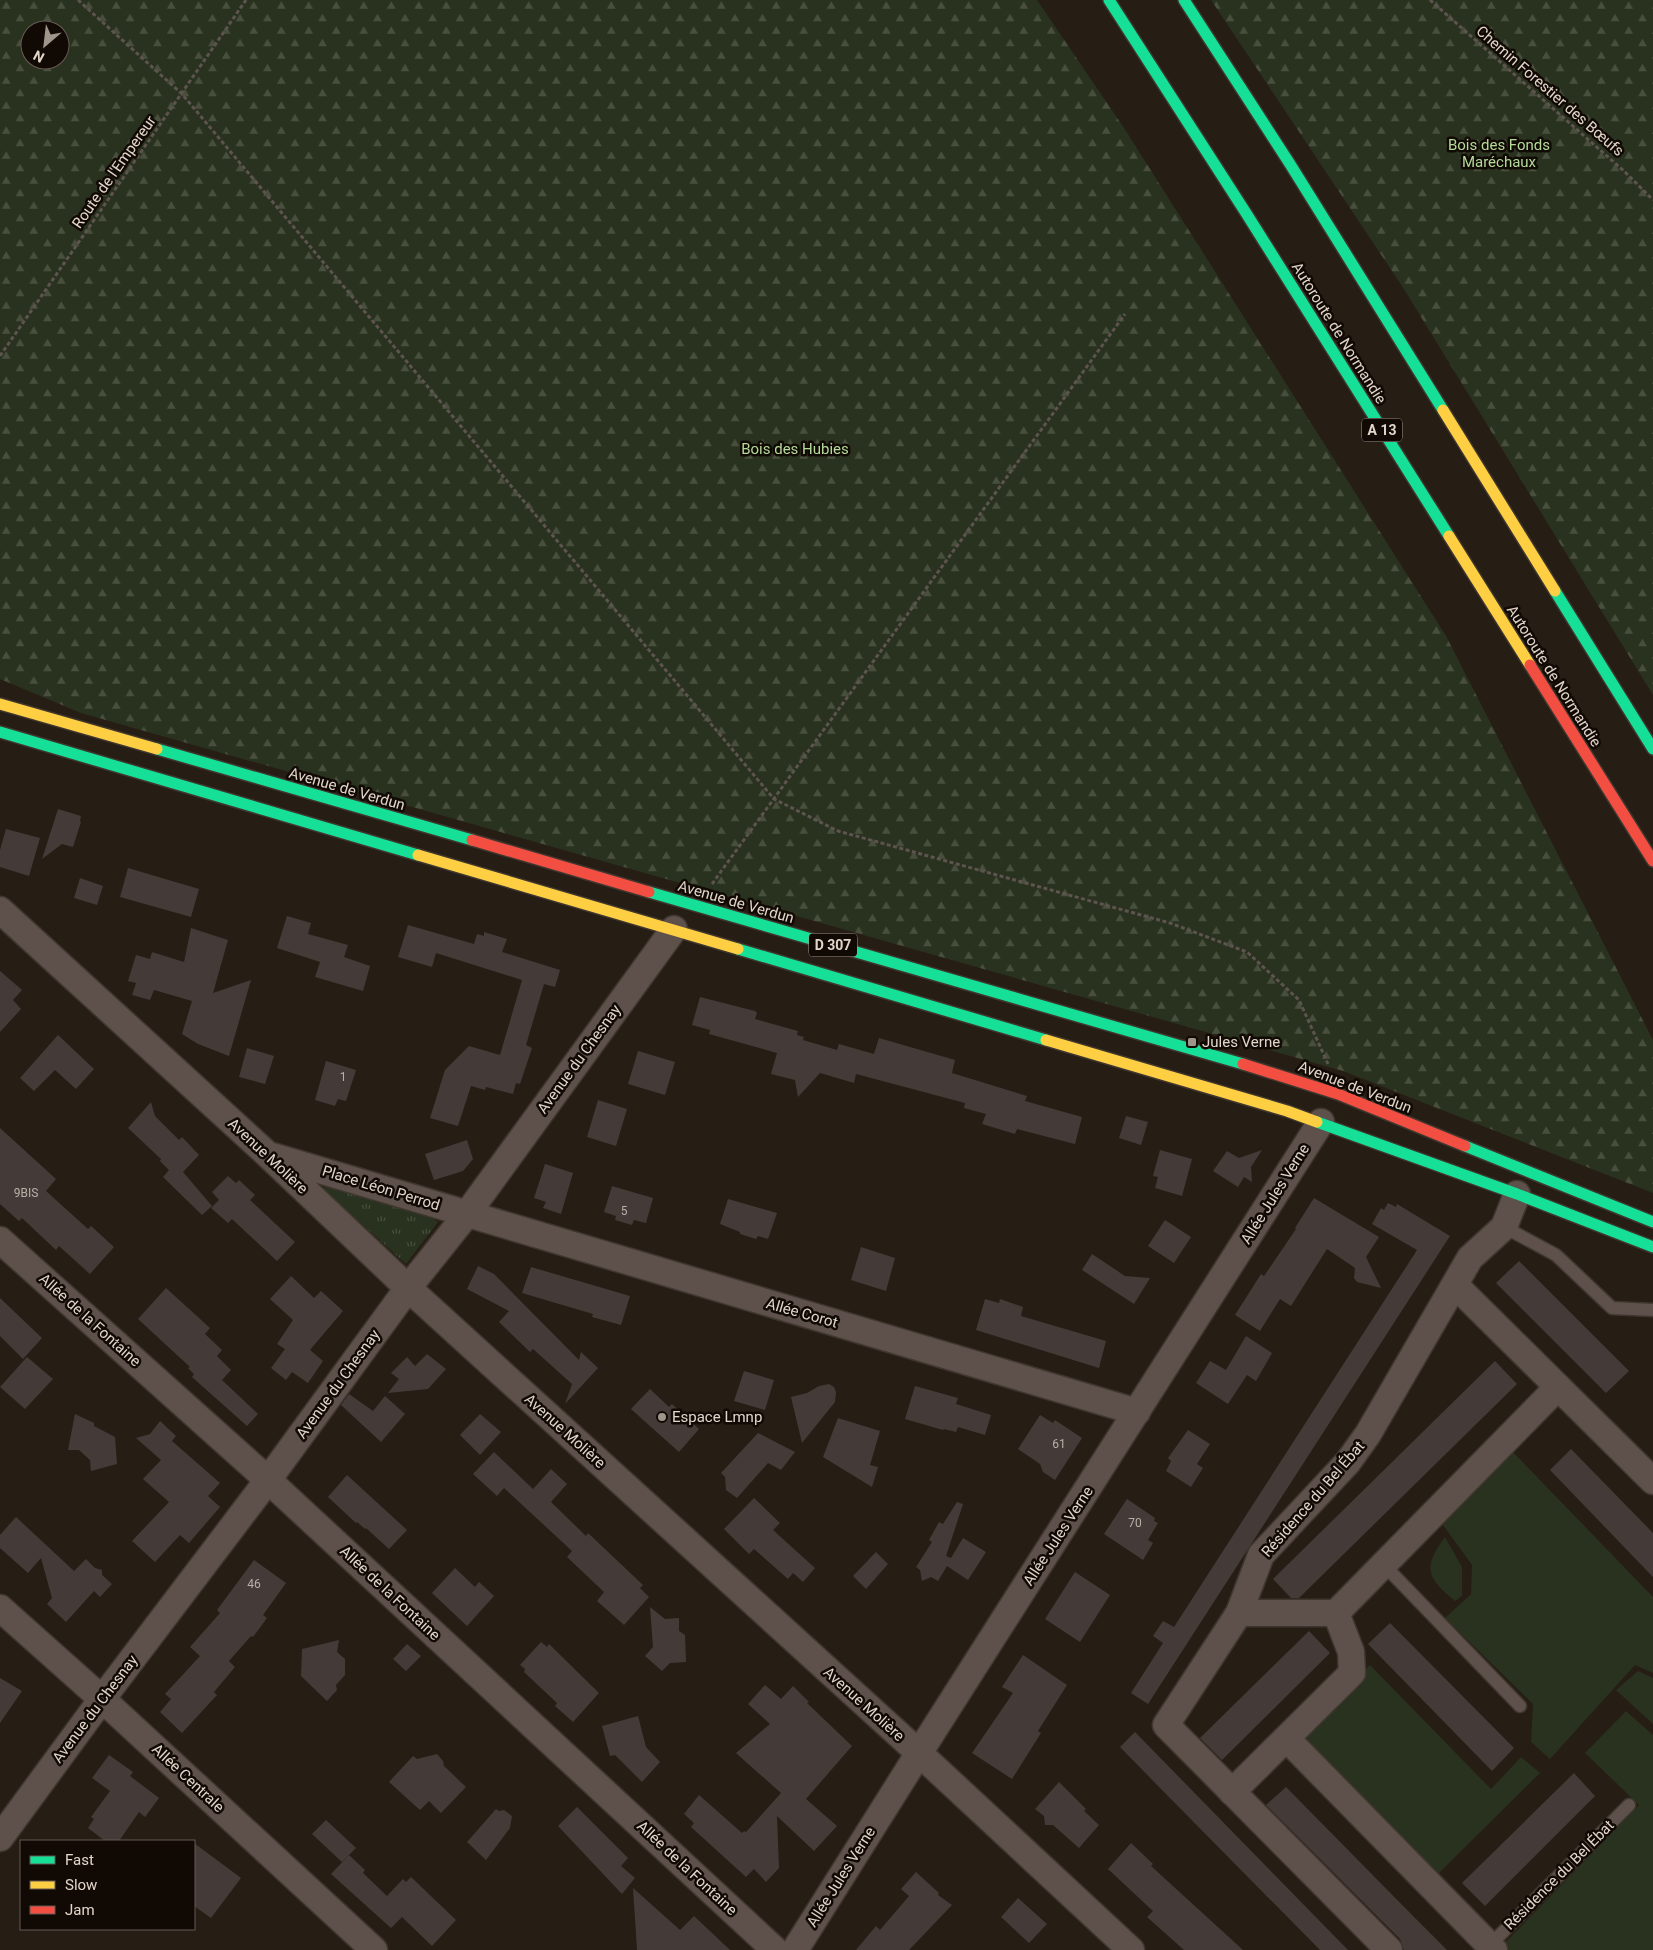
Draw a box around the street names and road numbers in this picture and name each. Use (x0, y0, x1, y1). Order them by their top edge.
street label: Chemin Forestier des Bœufs (1473, 22, 1627, 160)
street label: Route de l'Empereur (68, 112, 160, 232)
street label: Autoroute de Normandie (1288, 259, 1390, 407)
road number: A 13 (1362, 418, 1402, 442)
street label: Autoroute de Normandie (1503, 602, 1605, 750)
street label: Avenue de Verdun (287, 764, 407, 814)
street label: Avenue de Verdun (676, 877, 796, 927)
road number: D 307 (809, 934, 857, 956)
street label: Avenue du Chesnay (533, 1001, 625, 1117)
street label: Avenue de Verdun (1296, 1057, 1414, 1117)
street label: Avenue Molière (224, 1114, 312, 1198)
street label: Allée Jules Verne (1237, 1141, 1313, 1247)
street label: Place Léon Perrod (320, 1162, 442, 1214)
street label: Allée de la Fontaine (36, 1270, 144, 1370)
street label: Allée Corot (764, 1294, 840, 1332)
street label: Avenue du Chesnay (292, 1326, 384, 1442)
street label: Avenue Molière (521, 1390, 609, 1472)
street label: Résidence du Bel Ébat (1258, 1437, 1368, 1561)
street label: Allée Jules Verne (1019, 1483, 1097, 1589)
street label: Allée de la Fontaine (336, 1542, 444, 1644)
street label: Avenue du Chesnay (49, 1652, 141, 1766)
street label: Avenue Molière (820, 1663, 908, 1745)
street label: Allée Centrale (148, 1740, 228, 1816)
street label: Résidence du Bel Ébat (1500, 1816, 1618, 1934)
street label: Allée de la Fontaine (633, 1817, 741, 1919)
street label: Allée Jules Verne (803, 1824, 879, 1930)

